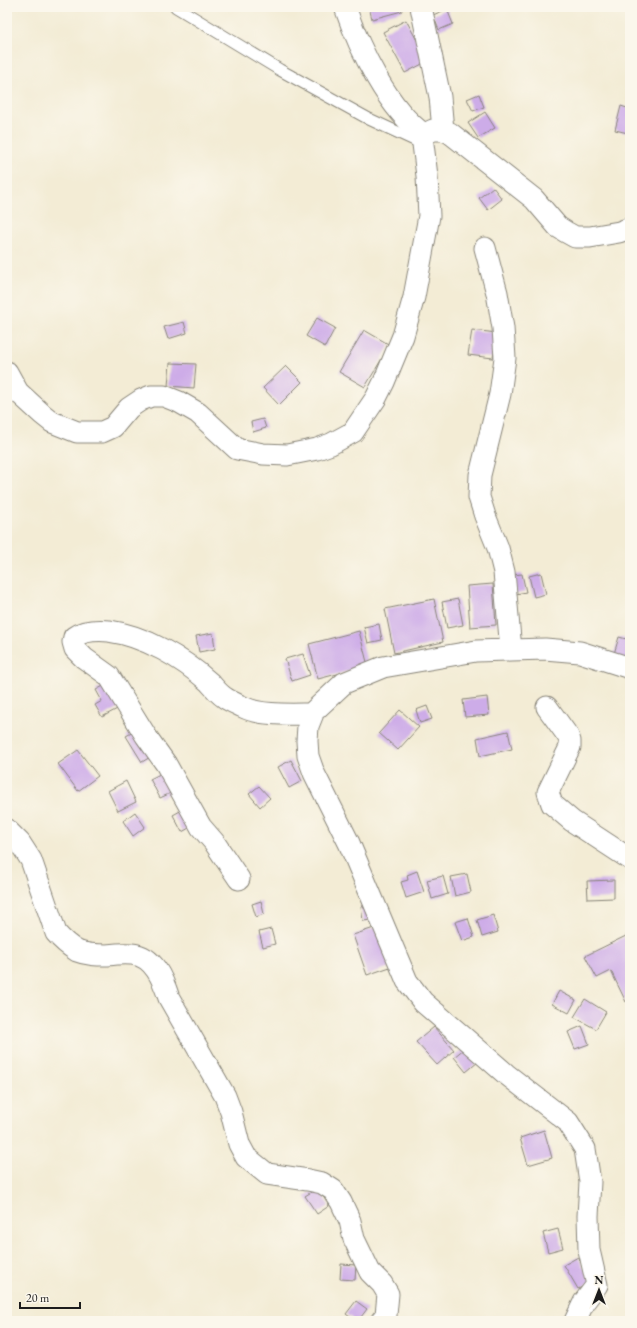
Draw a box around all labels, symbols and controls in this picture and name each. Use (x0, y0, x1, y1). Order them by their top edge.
north arrow (579, 1270, 619, 1310)
text: N (595, 1273, 604, 1287)
scale bar (20, 1284, 80, 1310)
text: 20 m (26, 1290, 50, 1306)

